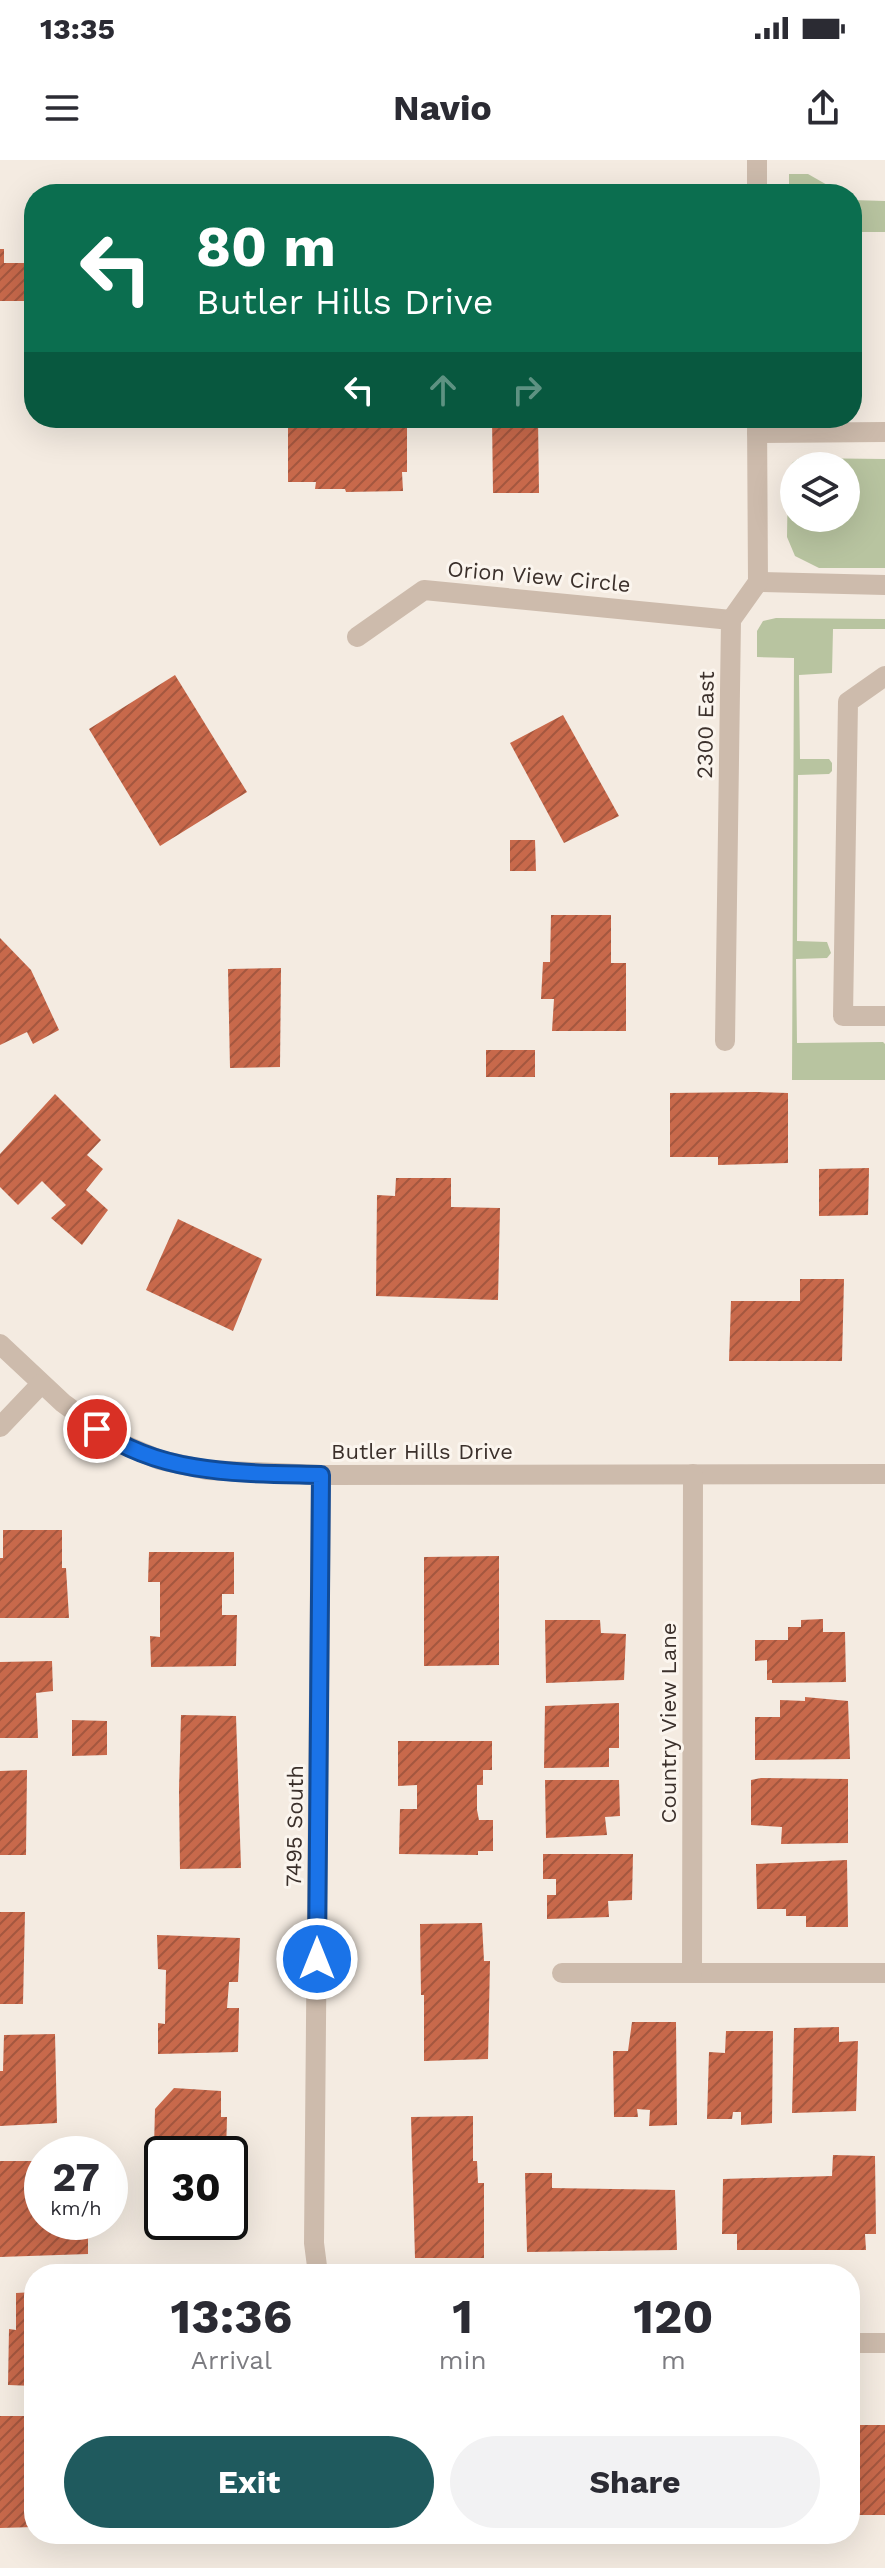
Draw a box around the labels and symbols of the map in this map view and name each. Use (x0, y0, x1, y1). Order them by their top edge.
street label: Orion View Circle (446, 556, 632, 597)
street label: 2300 East (692, 671, 719, 779)
pin (63, 1395, 131, 1463)
street label: Butler Hills Drive (331, 1439, 513, 1464)
street label: Country View Lane (656, 1623, 681, 1823)
street label: 7495 South (281, 1765, 308, 1887)
position arrow (275, 1917, 359, 2001)
speed limit sign: 30 (144, 2136, 248, 2240)

